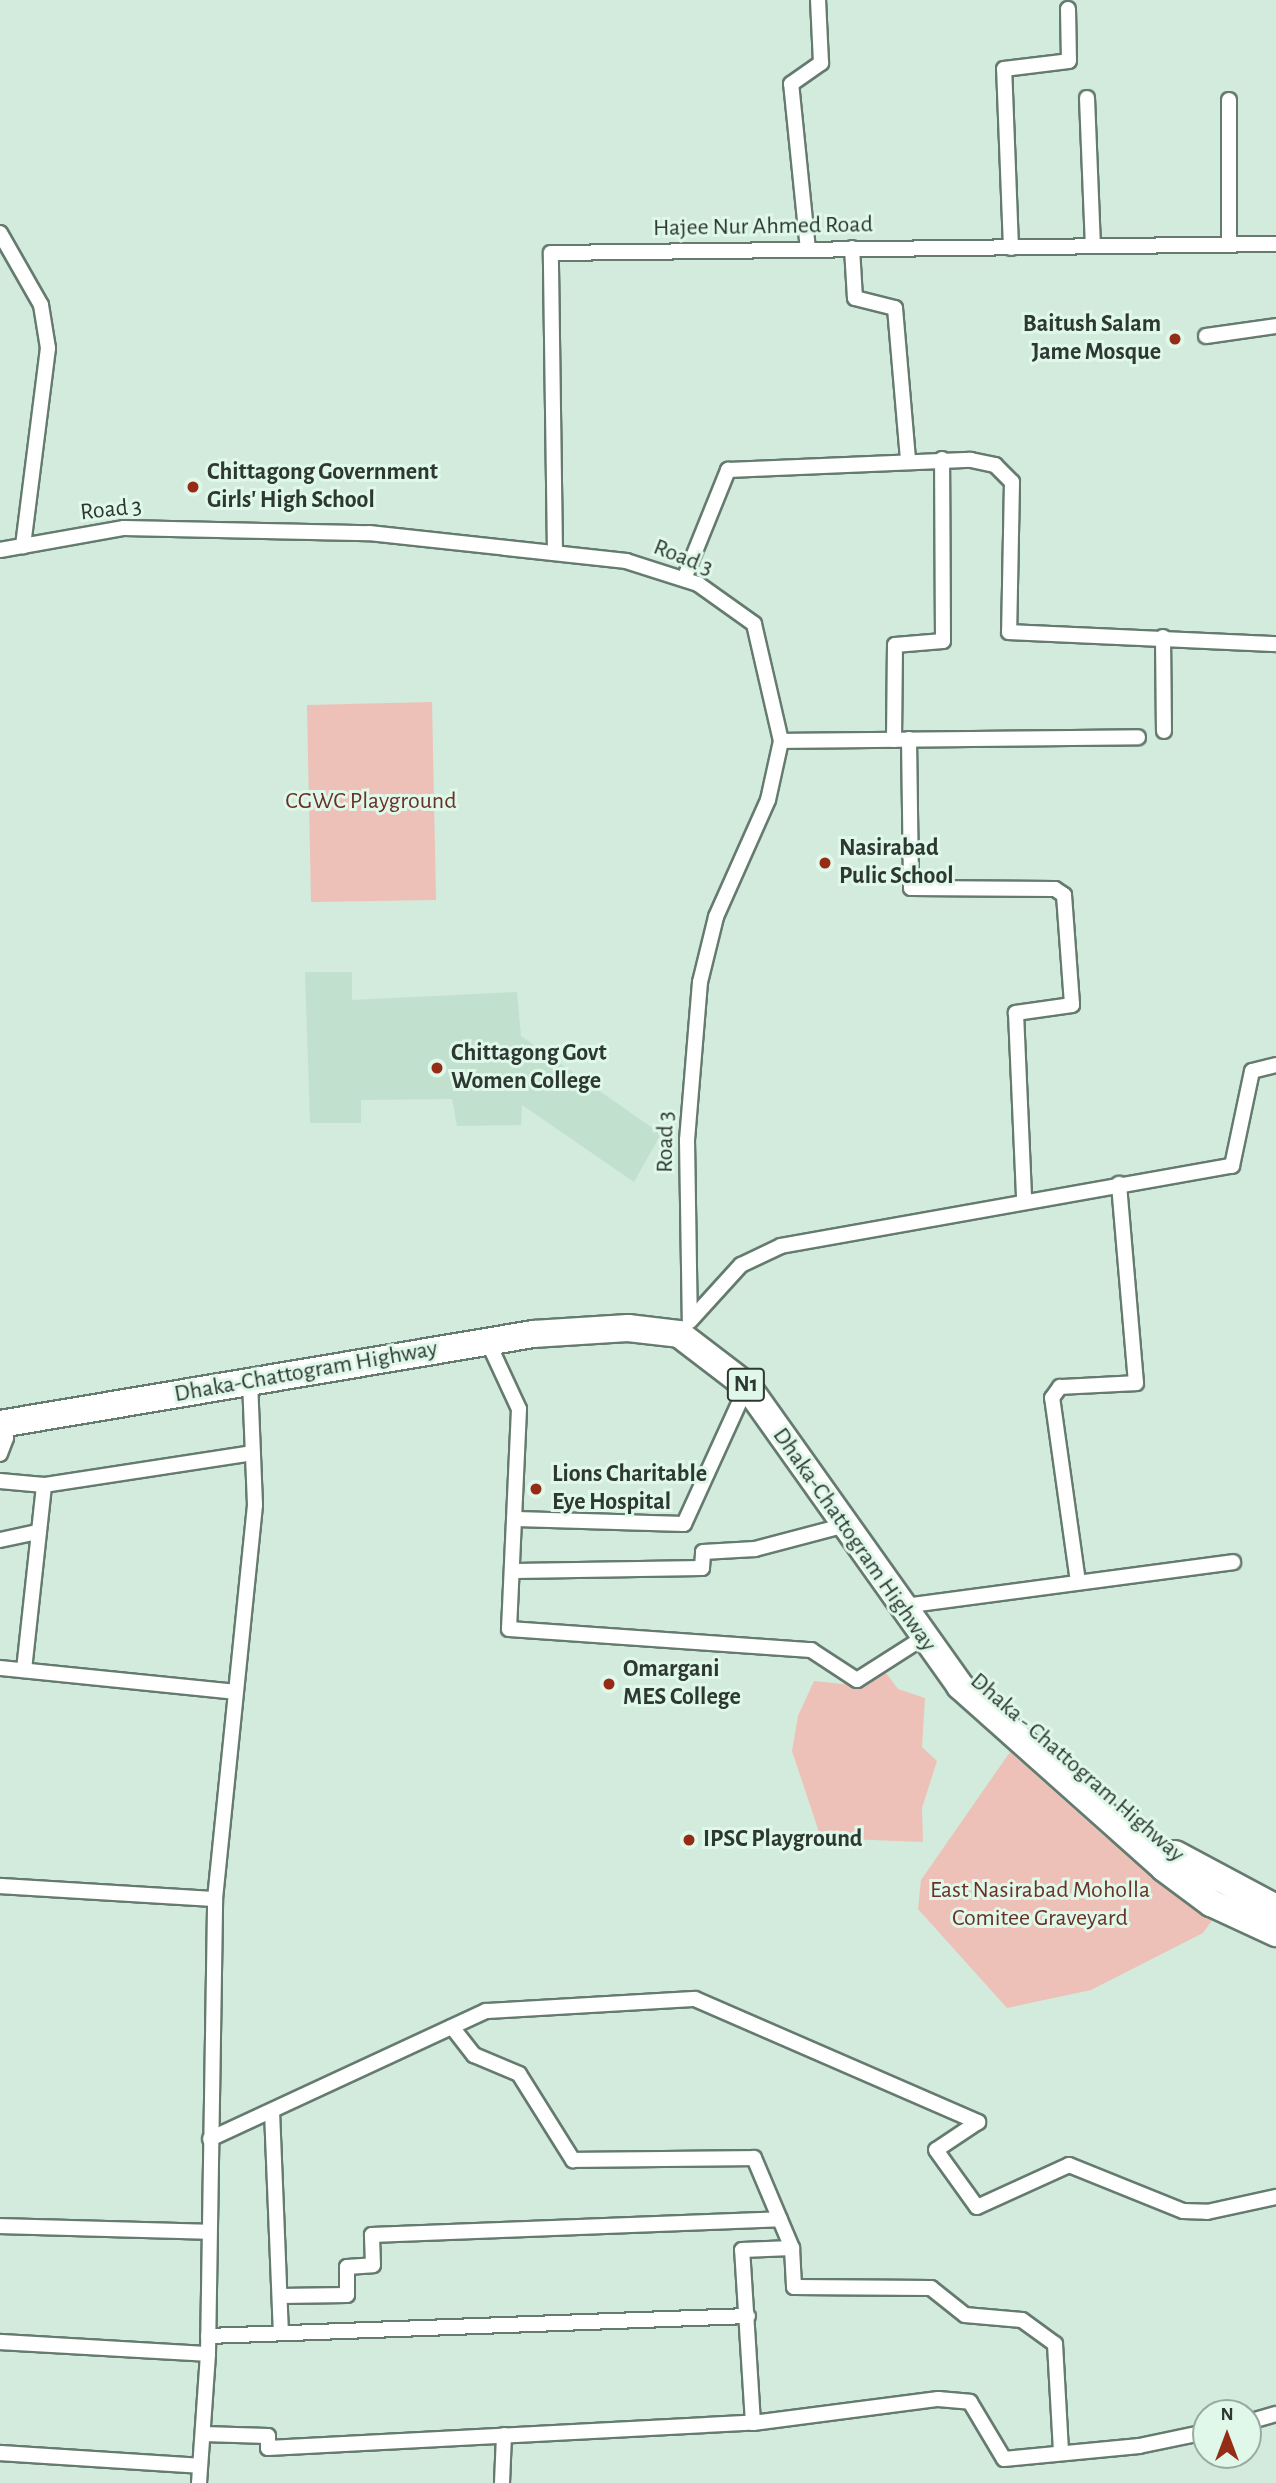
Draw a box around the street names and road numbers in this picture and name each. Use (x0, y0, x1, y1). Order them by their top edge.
street label: Hajee Nur Ahmed Road (653, 211, 873, 243)
street label: Road 3 (79, 492, 143, 528)
street label: Road 3 (649, 533, 717, 583)
street label: Road 3 (651, 1111, 681, 1173)
street label: Dhaka-Chattogram Highway (172, 1335, 440, 1409)
road number: N1 (727, 1366, 765, 1404)
street label: Dhaka-Chattogram Highway (766, 1422, 942, 1658)
street label: Dhaka - Chattogram Highway (964, 1667, 1190, 1869)

